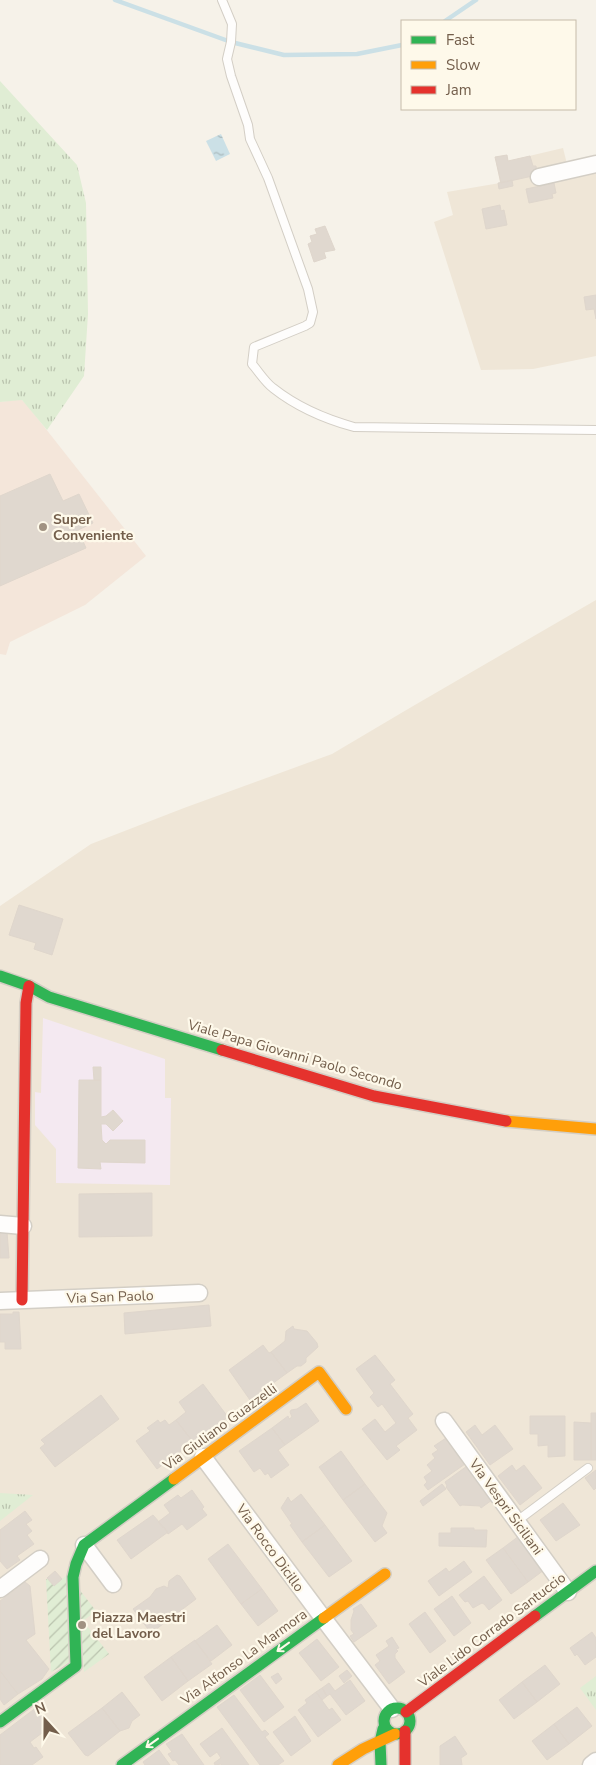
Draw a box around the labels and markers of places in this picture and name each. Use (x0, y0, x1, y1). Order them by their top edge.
place label: Super Conveniente (53, 510, 134, 545)
marker: Super Conveniente (37, 521, 49, 533)
place label: Piazza Maestri del Lavoro (92, 1608, 186, 1643)
marker: Piazza Maestri del Lavoro (76, 1619, 88, 1631)

